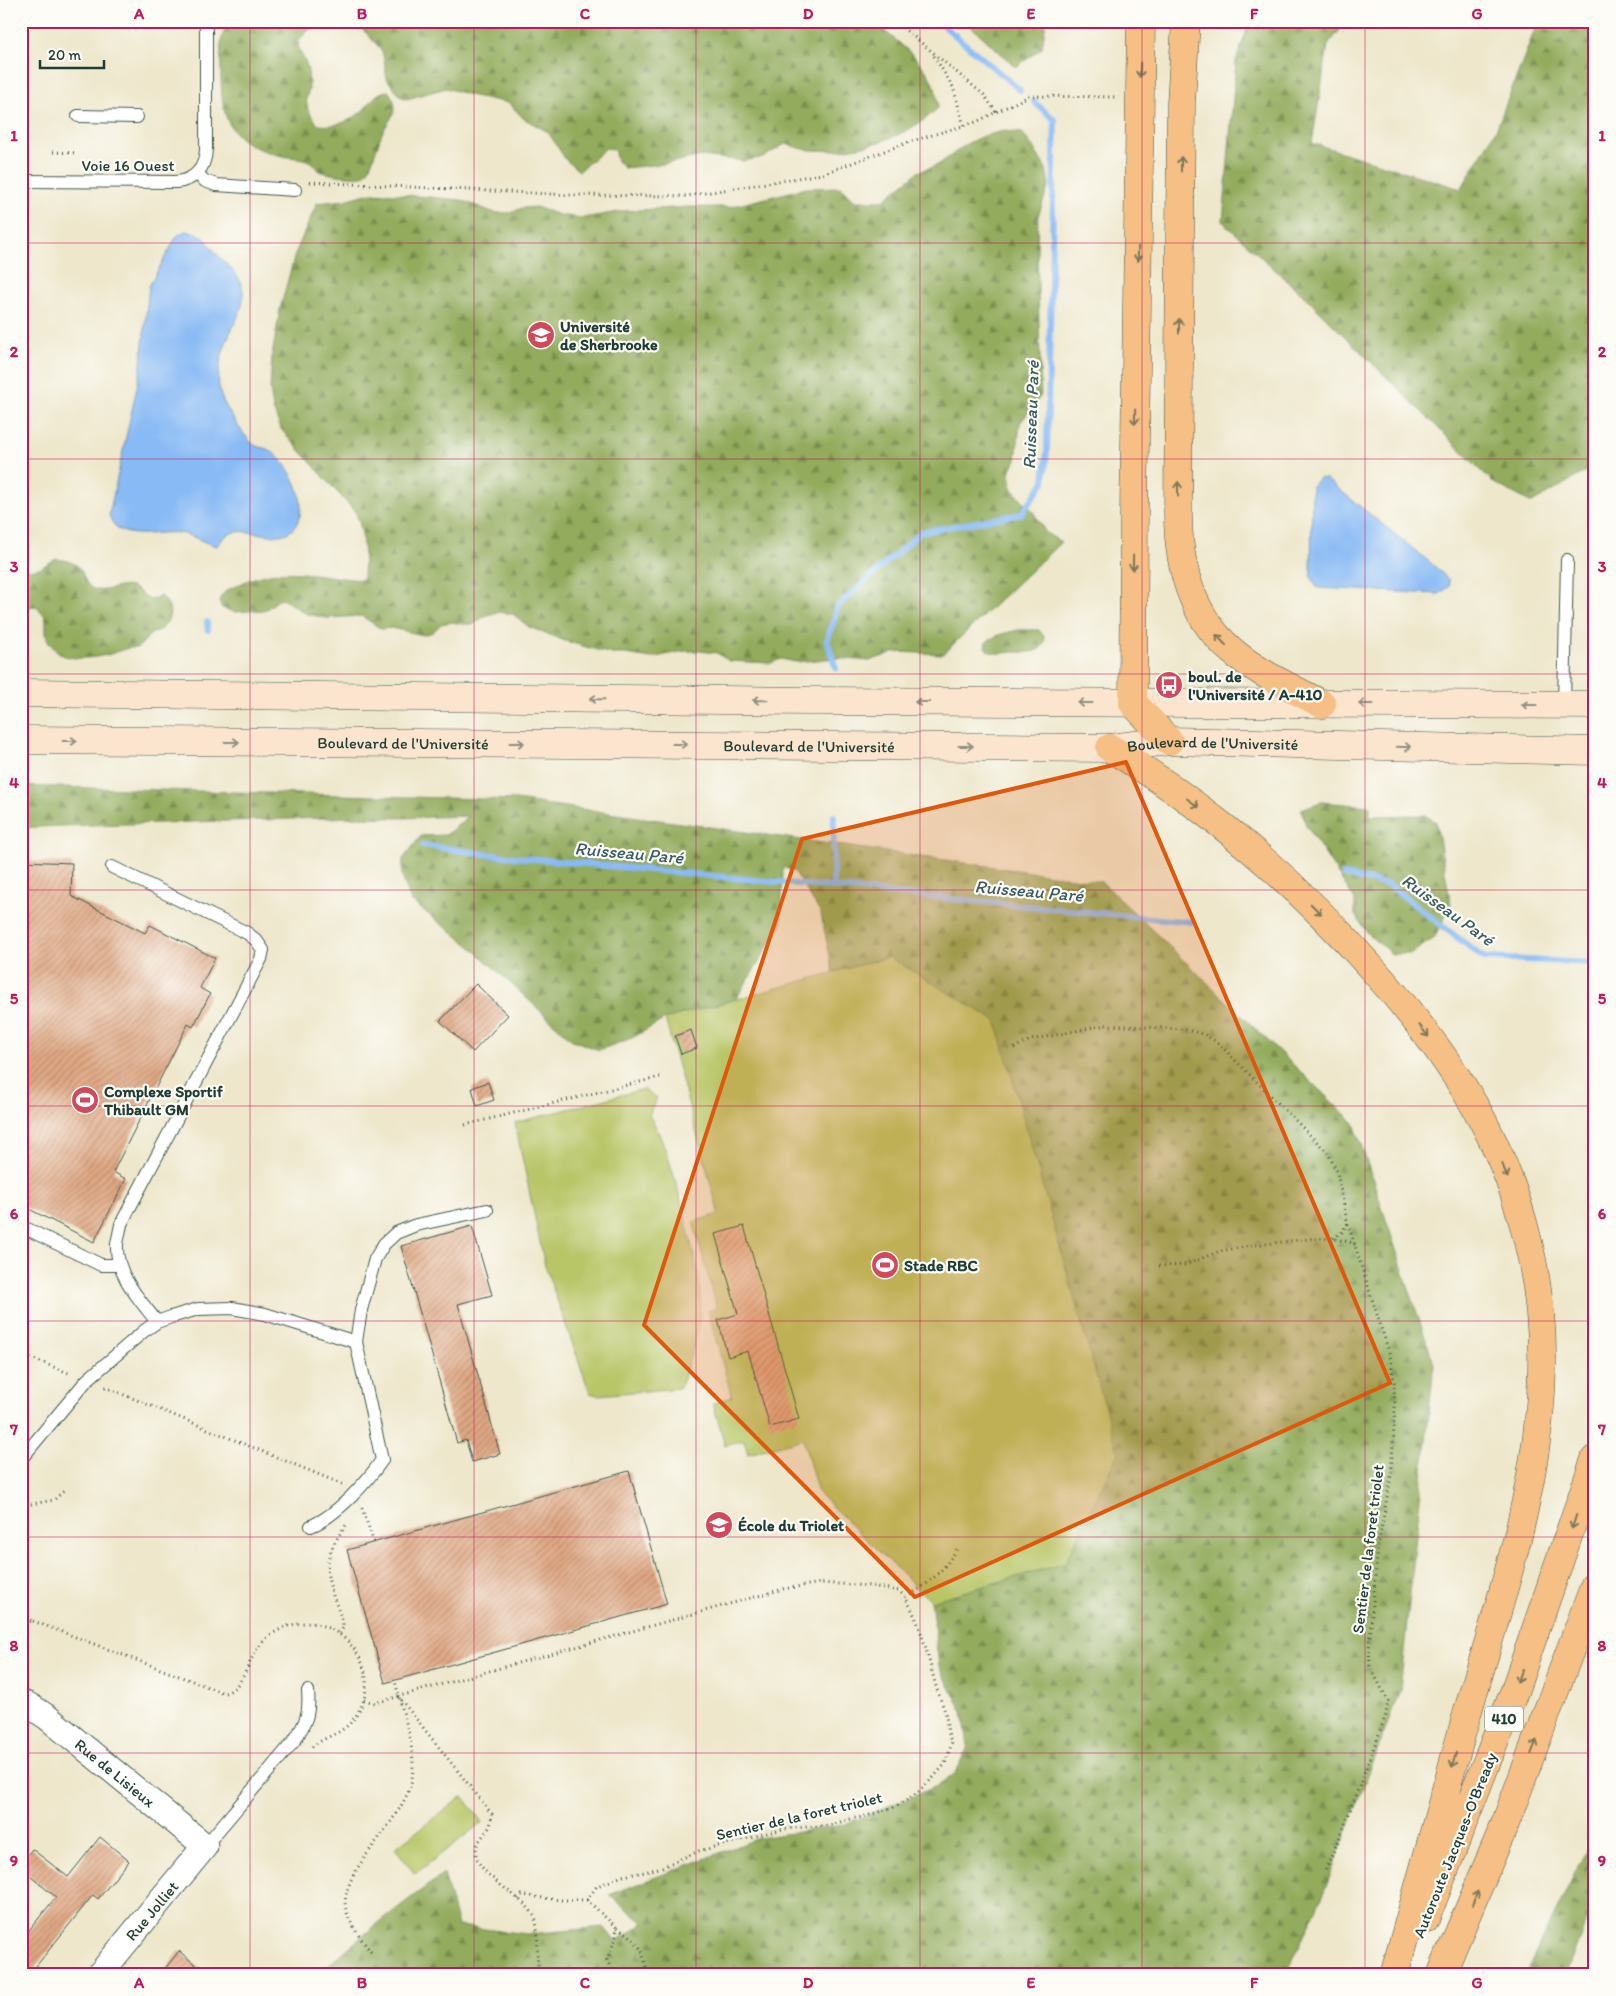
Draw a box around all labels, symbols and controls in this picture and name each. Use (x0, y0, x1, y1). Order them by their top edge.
text: A (133, 4, 145, 23)
text: B (357, 4, 368, 23)
text: C (580, 4, 591, 23)
text: D (803, 4, 814, 23)
text: E (1027, 4, 1036, 23)
text: F (1250, 4, 1259, 23)
text: G (1471, 4, 1483, 23)
scale bar (40, 38, 104, 70)
text: 20 m (48, 46, 82, 64)
one-way arrow (1135, 62, 1145, 78)
text: 1 (10, 126, 18, 145)
text: 1 (1598, 126, 1606, 145)
street label: Voie 16 Ouest (81, 156, 175, 175)
one-way arrow (1176, 156, 1186, 172)
one-way arrow (1133, 246, 1143, 262)
place label: Université de Sherbrooke (560, 317, 658, 354)
one-way arrow (1175, 319, 1184, 335)
school or university icon: Université de Sherbrooke (526, 320, 556, 350)
text: 2 (10, 342, 19, 361)
text: 2 (1598, 342, 1607, 361)
water label: Ruisseau Paré (1018, 359, 1044, 470)
one-way arrow (1130, 408, 1140, 425)
one-way arrow (1173, 481, 1183, 498)
one-way arrow (1129, 555, 1138, 571)
text: 3 (10, 557, 19, 576)
text: 3 (1598, 557, 1607, 576)
one-way arrow (1215, 634, 1227, 647)
place label: boul. de l'Université / A-410 (1188, 667, 1323, 704)
bus stop icon: boul. de l'Université / A-410 (1154, 670, 1184, 700)
one-way arrow (589, 694, 606, 704)
one-way arrow (752, 696, 768, 705)
one-way arrow (914, 697, 930, 707)
one-way arrow (1077, 698, 1093, 708)
one-way arrow (1358, 699, 1374, 709)
one-way arrow (1521, 700, 1537, 710)
street label: Boulevard de l'Université (1126, 731, 1298, 755)
street label: Boulevard de l'Université (317, 733, 489, 753)
one-way arrow (62, 736, 78, 746)
street label: Boulevard de l'Université (723, 736, 895, 756)
one-way arrow (224, 737, 240, 746)
one-way arrow (509, 739, 525, 748)
one-way arrow (672, 739, 688, 749)
one-way arrow (957, 741, 973, 751)
one-way arrow (1395, 742, 1411, 751)
text: 4 (9, 773, 19, 792)
text: 4 (1597, 773, 1607, 792)
one-way arrow (1186, 798, 1200, 808)
water label: Ruisseau Paré (574, 837, 686, 869)
water label: Ruisseau Paré (1398, 869, 1500, 952)
water label: Ruisseau Paré (974, 875, 1086, 907)
one-way arrow (1310, 903, 1322, 915)
text: 5 (10, 989, 19, 1008)
text: 5 (1598, 989, 1607, 1008)
one-way arrow (1418, 1024, 1429, 1037)
place label: Complexe Sportif Thibault GM (103, 1082, 224, 1119)
sports icon: Complexe Sportif Thibault GM (70, 1085, 100, 1115)
one-way arrow (1501, 1163, 1510, 1178)
text: 6 (10, 1204, 19, 1223)
text: 6 (1598, 1204, 1607, 1223)
sports icon: Stade RBC (870, 1250, 900, 1280)
place label: Stade RBC (904, 1256, 979, 1275)
text: 7 (9, 1420, 18, 1439)
text: 7 (1597, 1420, 1606, 1439)
street label: Sentier de la foret triolet (1348, 1464, 1388, 1634)
school or university icon: École du Triolet (704, 1510, 734, 1540)
one-way arrow (1569, 1514, 1578, 1530)
place label: École du Triolet (738, 1516, 844, 1535)
text: 8 (10, 1636, 19, 1655)
text: 8 (1598, 1636, 1607, 1655)
one-way arrow (1515, 1667, 1524, 1683)
road number: 410 (1485, 1706, 1523, 1732)
street label: Rue de Lisieux (71, 1734, 159, 1811)
one-way arrow (1531, 1739, 1540, 1754)
street label: Autoroute Jacques-O'Bready (1409, 1749, 1501, 1940)
one-way arrow (1449, 1752, 1459, 1768)
street label: Sentier de la foret triolet (714, 1788, 884, 1844)
text: 9 (10, 1851, 18, 1870)
text: 9 (1598, 1851, 1606, 1870)
street label: Rue Jolliet (122, 1877, 182, 1945)
one-way arrow (1470, 1891, 1480, 1906)
text: A (133, 1973, 145, 1992)
text: B (357, 1973, 368, 1992)
text: C (580, 1973, 591, 1992)
text: D (803, 1973, 814, 1992)
text: E (1027, 1973, 1036, 1992)
text: F (1250, 1973, 1259, 1992)
text: G (1471, 1973, 1483, 1992)

